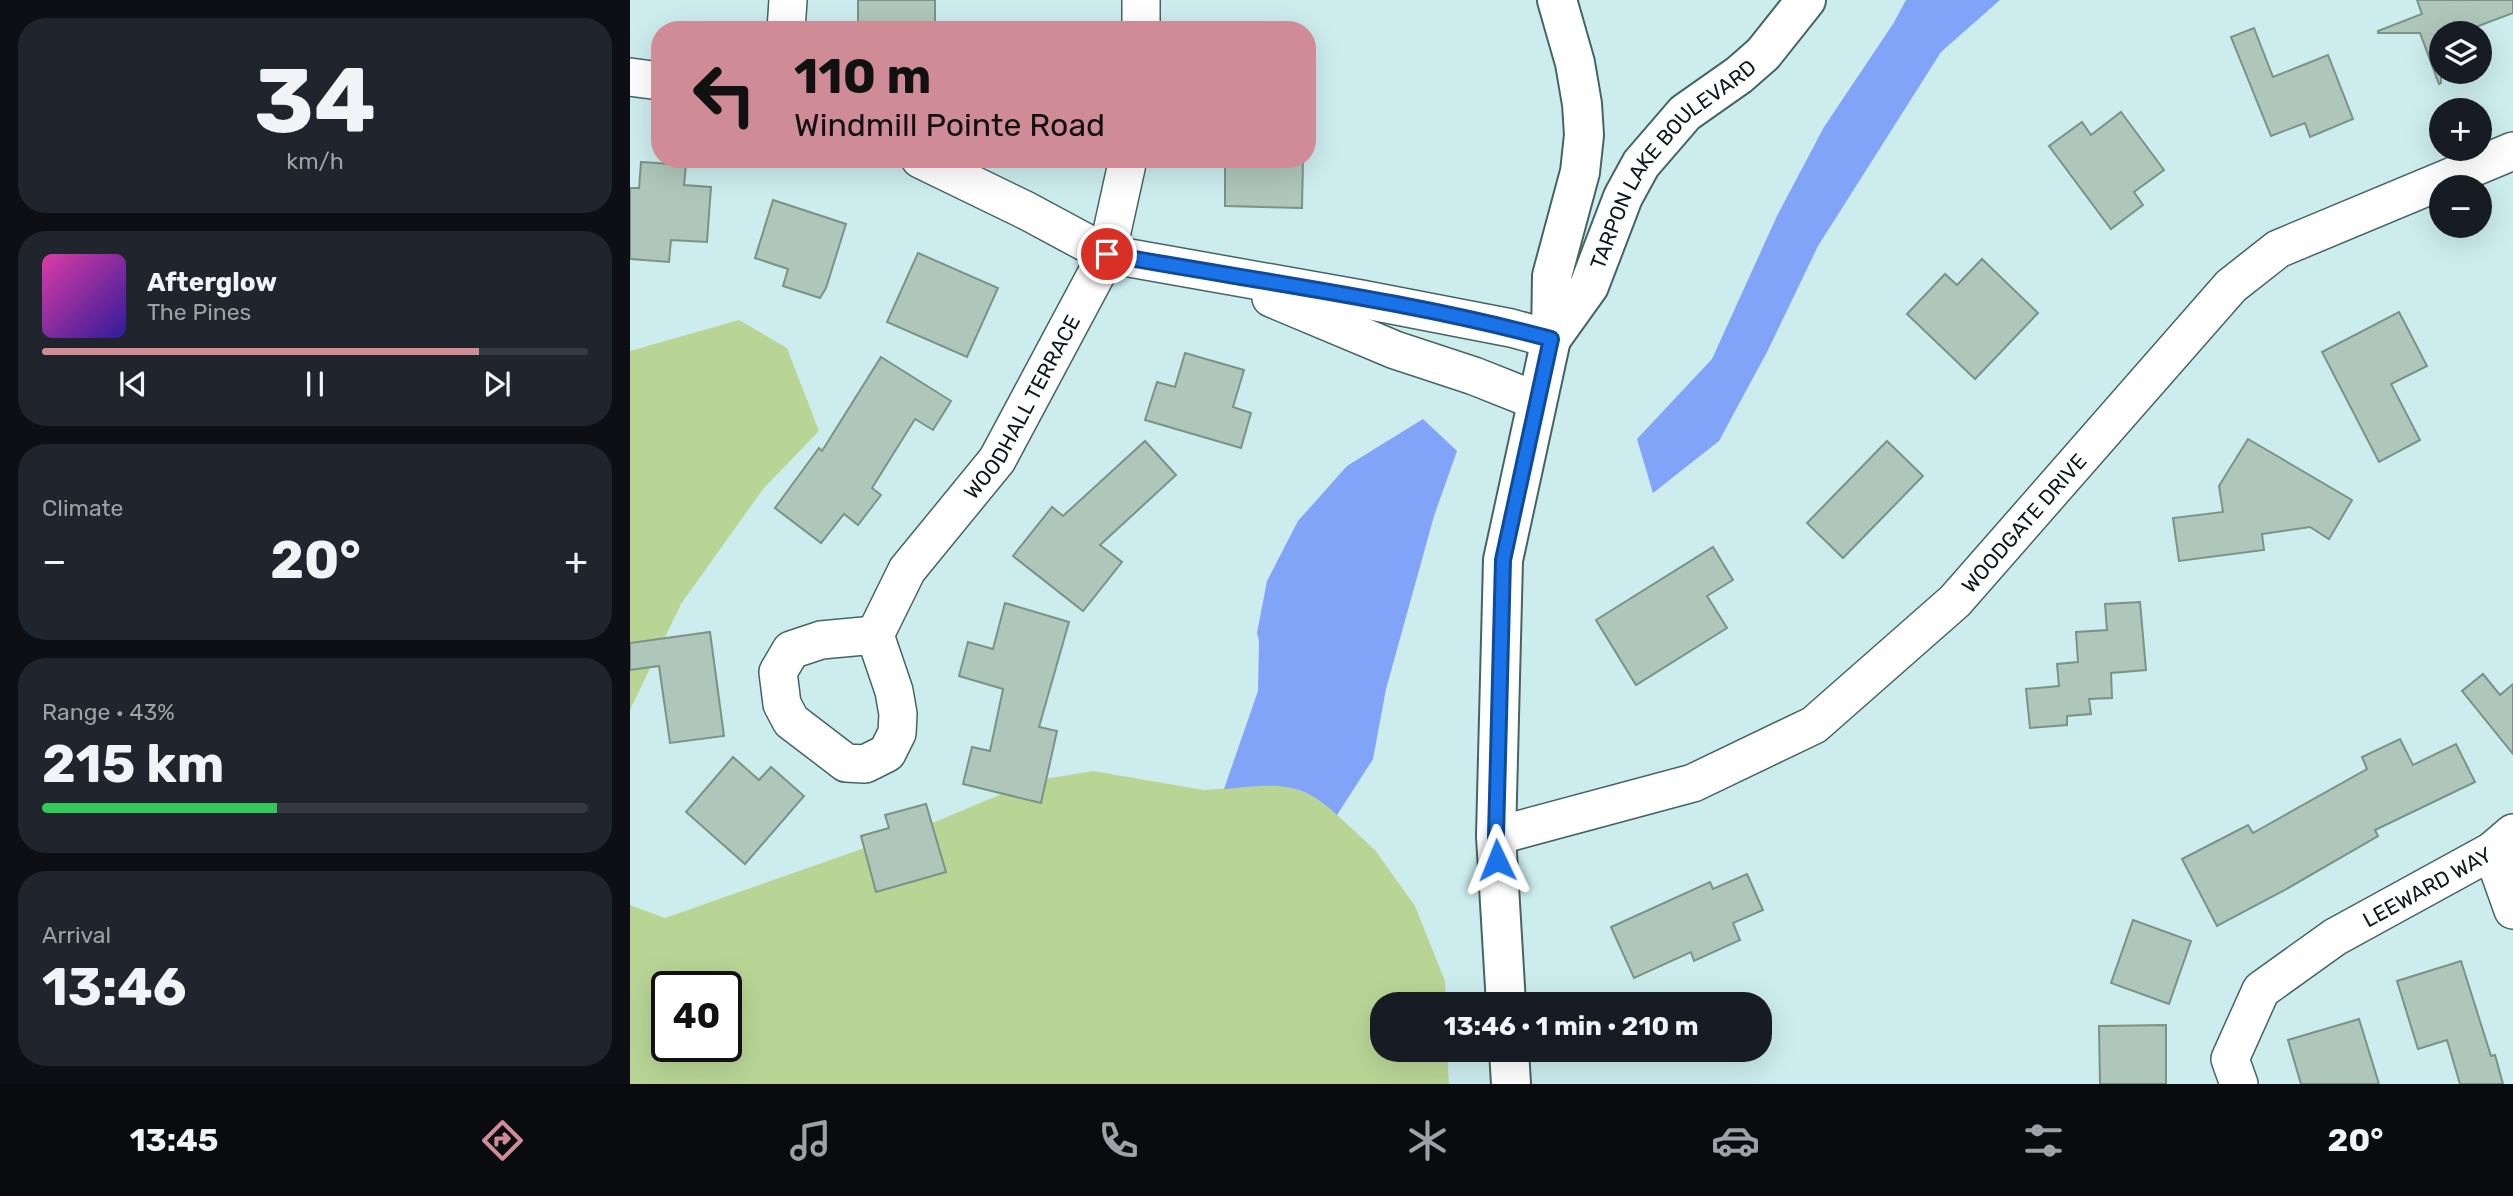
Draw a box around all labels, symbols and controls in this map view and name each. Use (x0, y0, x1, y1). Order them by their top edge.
map controls (2429, 21, 2492, 238)
button: layers (2429, 21, 2492, 84)
text: 34 (254, 47, 376, 155)
text: 110 m (794, 47, 931, 105)
icon: left (679, 49, 770, 140)
street label: TARPON LAKE BOULEVARD (1584, 54, 1761, 272)
button: + (2429, 98, 2492, 161)
text: Windmill Pointe Road (794, 106, 1105, 144)
text: km/h (286, 147, 344, 175)
button: − (2429, 175, 2492, 238)
pin (1077, 224, 1137, 284)
icon: arrive (1088, 235, 1126, 273)
text: Afterglow (147, 267, 277, 298)
text: The Pines (147, 298, 251, 326)
street label: WOODHALL TERRACE (958, 310, 1085, 504)
icon: previous (114, 365, 152, 403)
icon: pause (296, 365, 334, 403)
icon: next (478, 365, 516, 403)
street label: WOODGATE DRIVE (1956, 448, 2091, 597)
text: Climate (42, 494, 123, 522)
text: 20° (270, 529, 361, 591)
text: − (42, 538, 67, 584)
text: + (564, 538, 588, 584)
text: Range · 43% (42, 698, 175, 726)
text: 215 km (42, 733, 224, 795)
position arrow (1460, 823, 1534, 897)
street label: LEEWARD WAY (2358, 841, 2496, 932)
text: Arrival (42, 921, 111, 949)
text: 13:46 (42, 956, 187, 1018)
speed limit sign: 40 (651, 971, 742, 1062)
text: 13:46 · 1 min · 210 m (1444, 1011, 1698, 1042)
icon: directions (478, 1116, 527, 1165)
icon: music (786, 1116, 835, 1165)
icon: phone (1094, 1116, 1143, 1165)
icon: climate (1403, 1116, 1452, 1165)
icon: car (1711, 1116, 1760, 1165)
icon: filters (2019, 1116, 2068, 1165)
text: 13:45 (130, 1121, 219, 1159)
text: 20° (2328, 1121, 2383, 1159)

